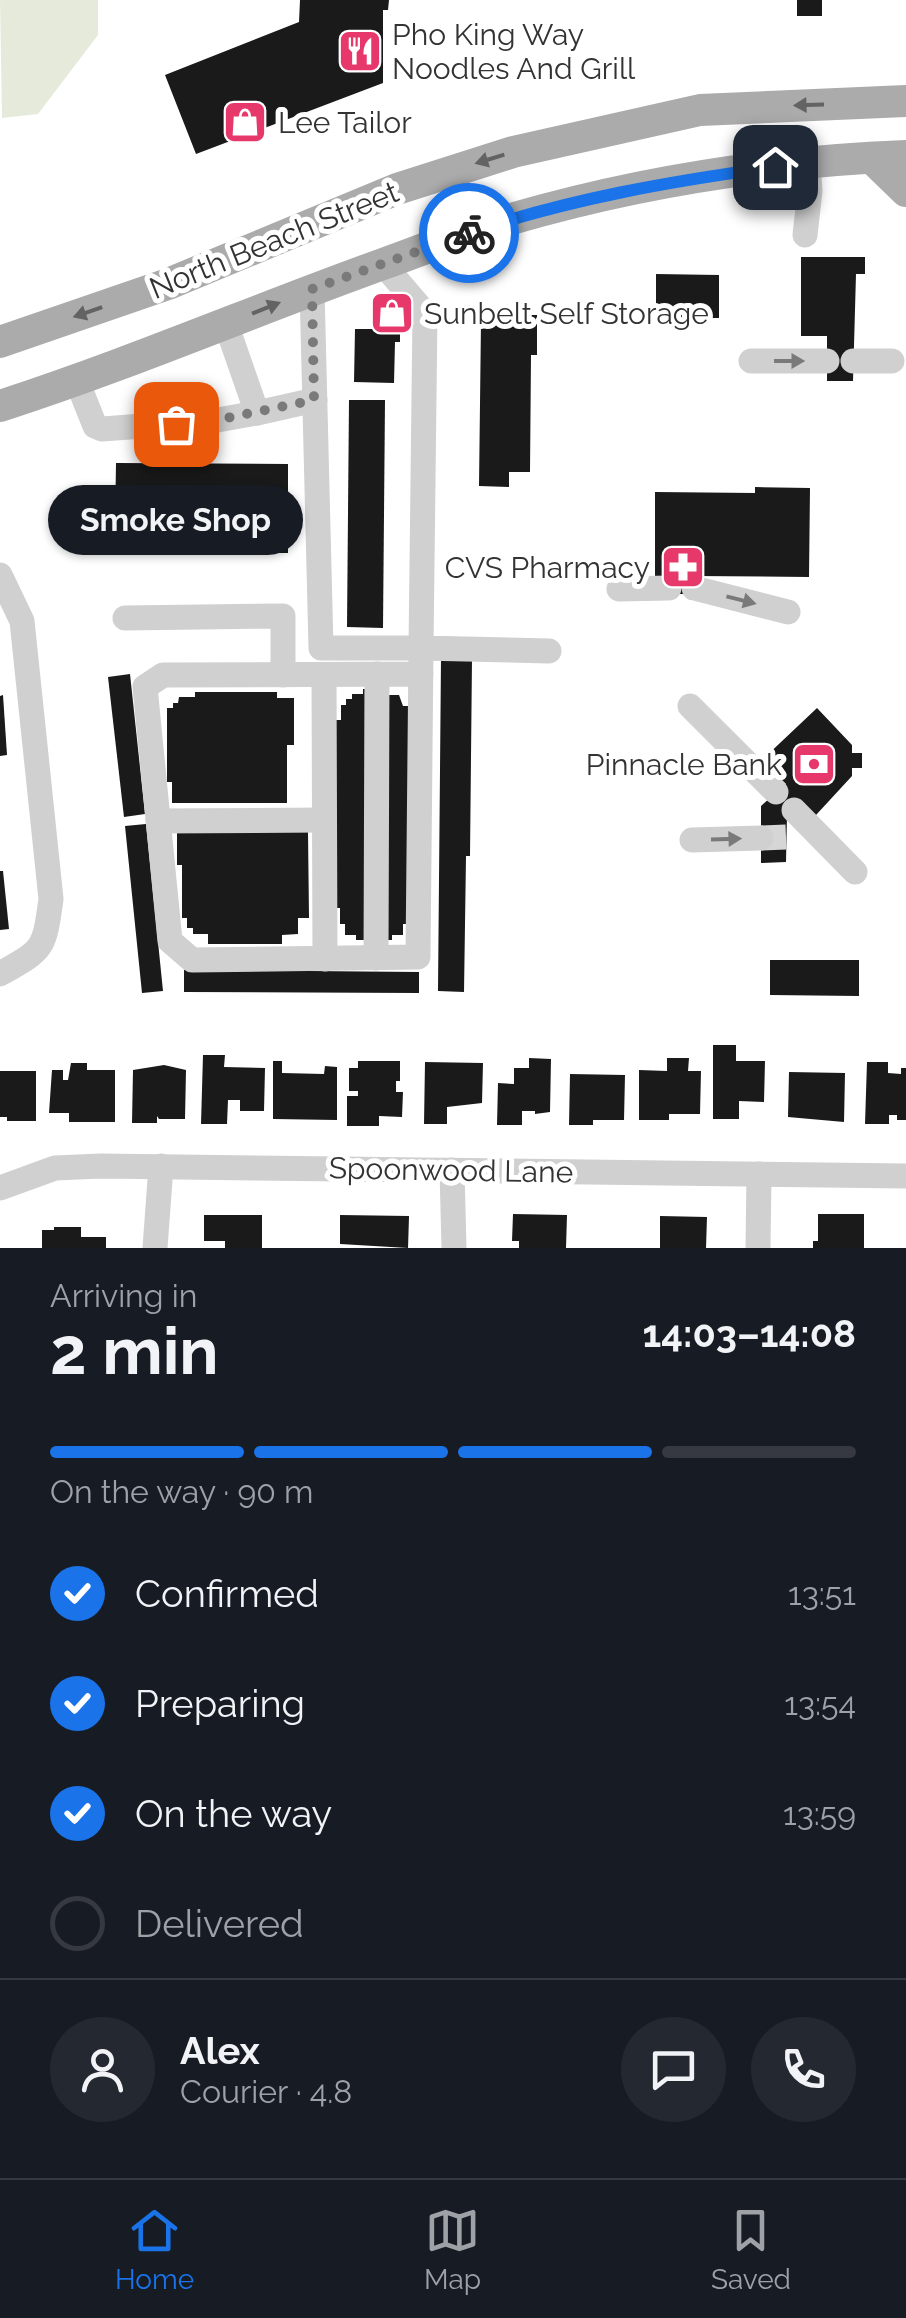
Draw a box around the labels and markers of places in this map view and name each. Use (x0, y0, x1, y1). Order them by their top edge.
place label: Pho King Way Noodles And Grill (392, 17, 636, 86)
restaurant icon: Pho King Way Noodles And Grill (337, 28, 383, 74)
shop icon: Lee Tailor (222, 99, 268, 145)
place label: Lee Tailor (278, 105, 412, 140)
pin (733, 125, 818, 210)
shop icon: Sunbelt Self Storage (369, 290, 415, 336)
place label: Sunbelt Self Storage (424, 296, 709, 331)
pin (134, 382, 219, 467)
callout: Smoke Shop (49, 484, 304, 554)
pharmacy icon: CVS Pharmacy (660, 544, 706, 590)
place label: CVS Pharmacy (445, 550, 650, 585)
bank icon: Pinnacle Bank (791, 741, 837, 787)
place label: Pinnacle Bank (586, 747, 782, 782)

